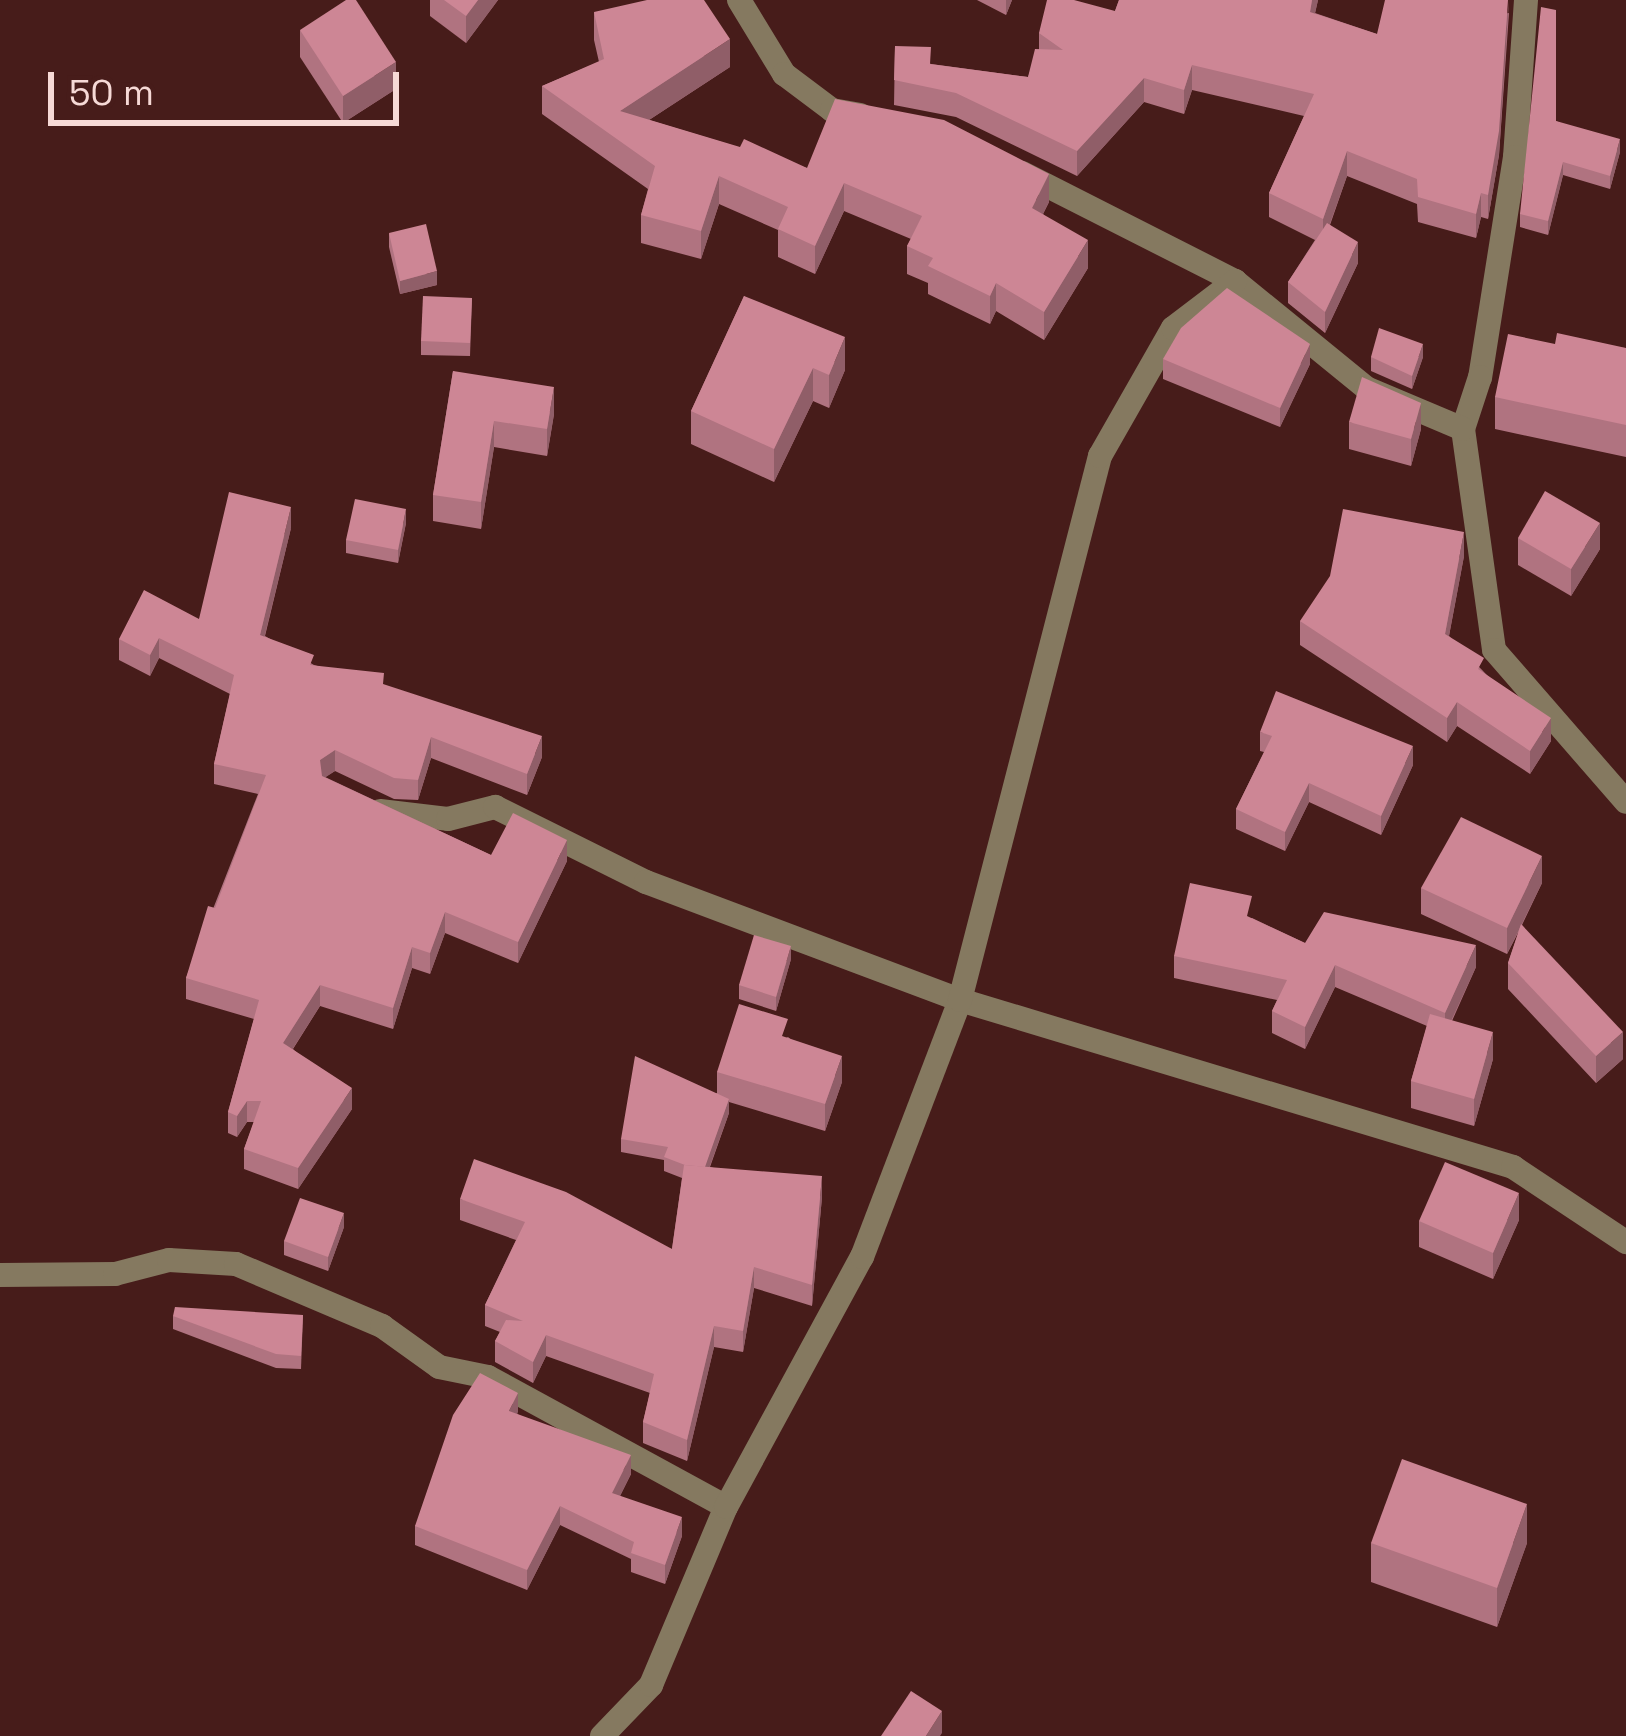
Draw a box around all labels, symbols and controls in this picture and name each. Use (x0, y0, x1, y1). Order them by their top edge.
scale bar (54, 48, 405, 122)
text: 50 m (69, 70, 154, 116)

